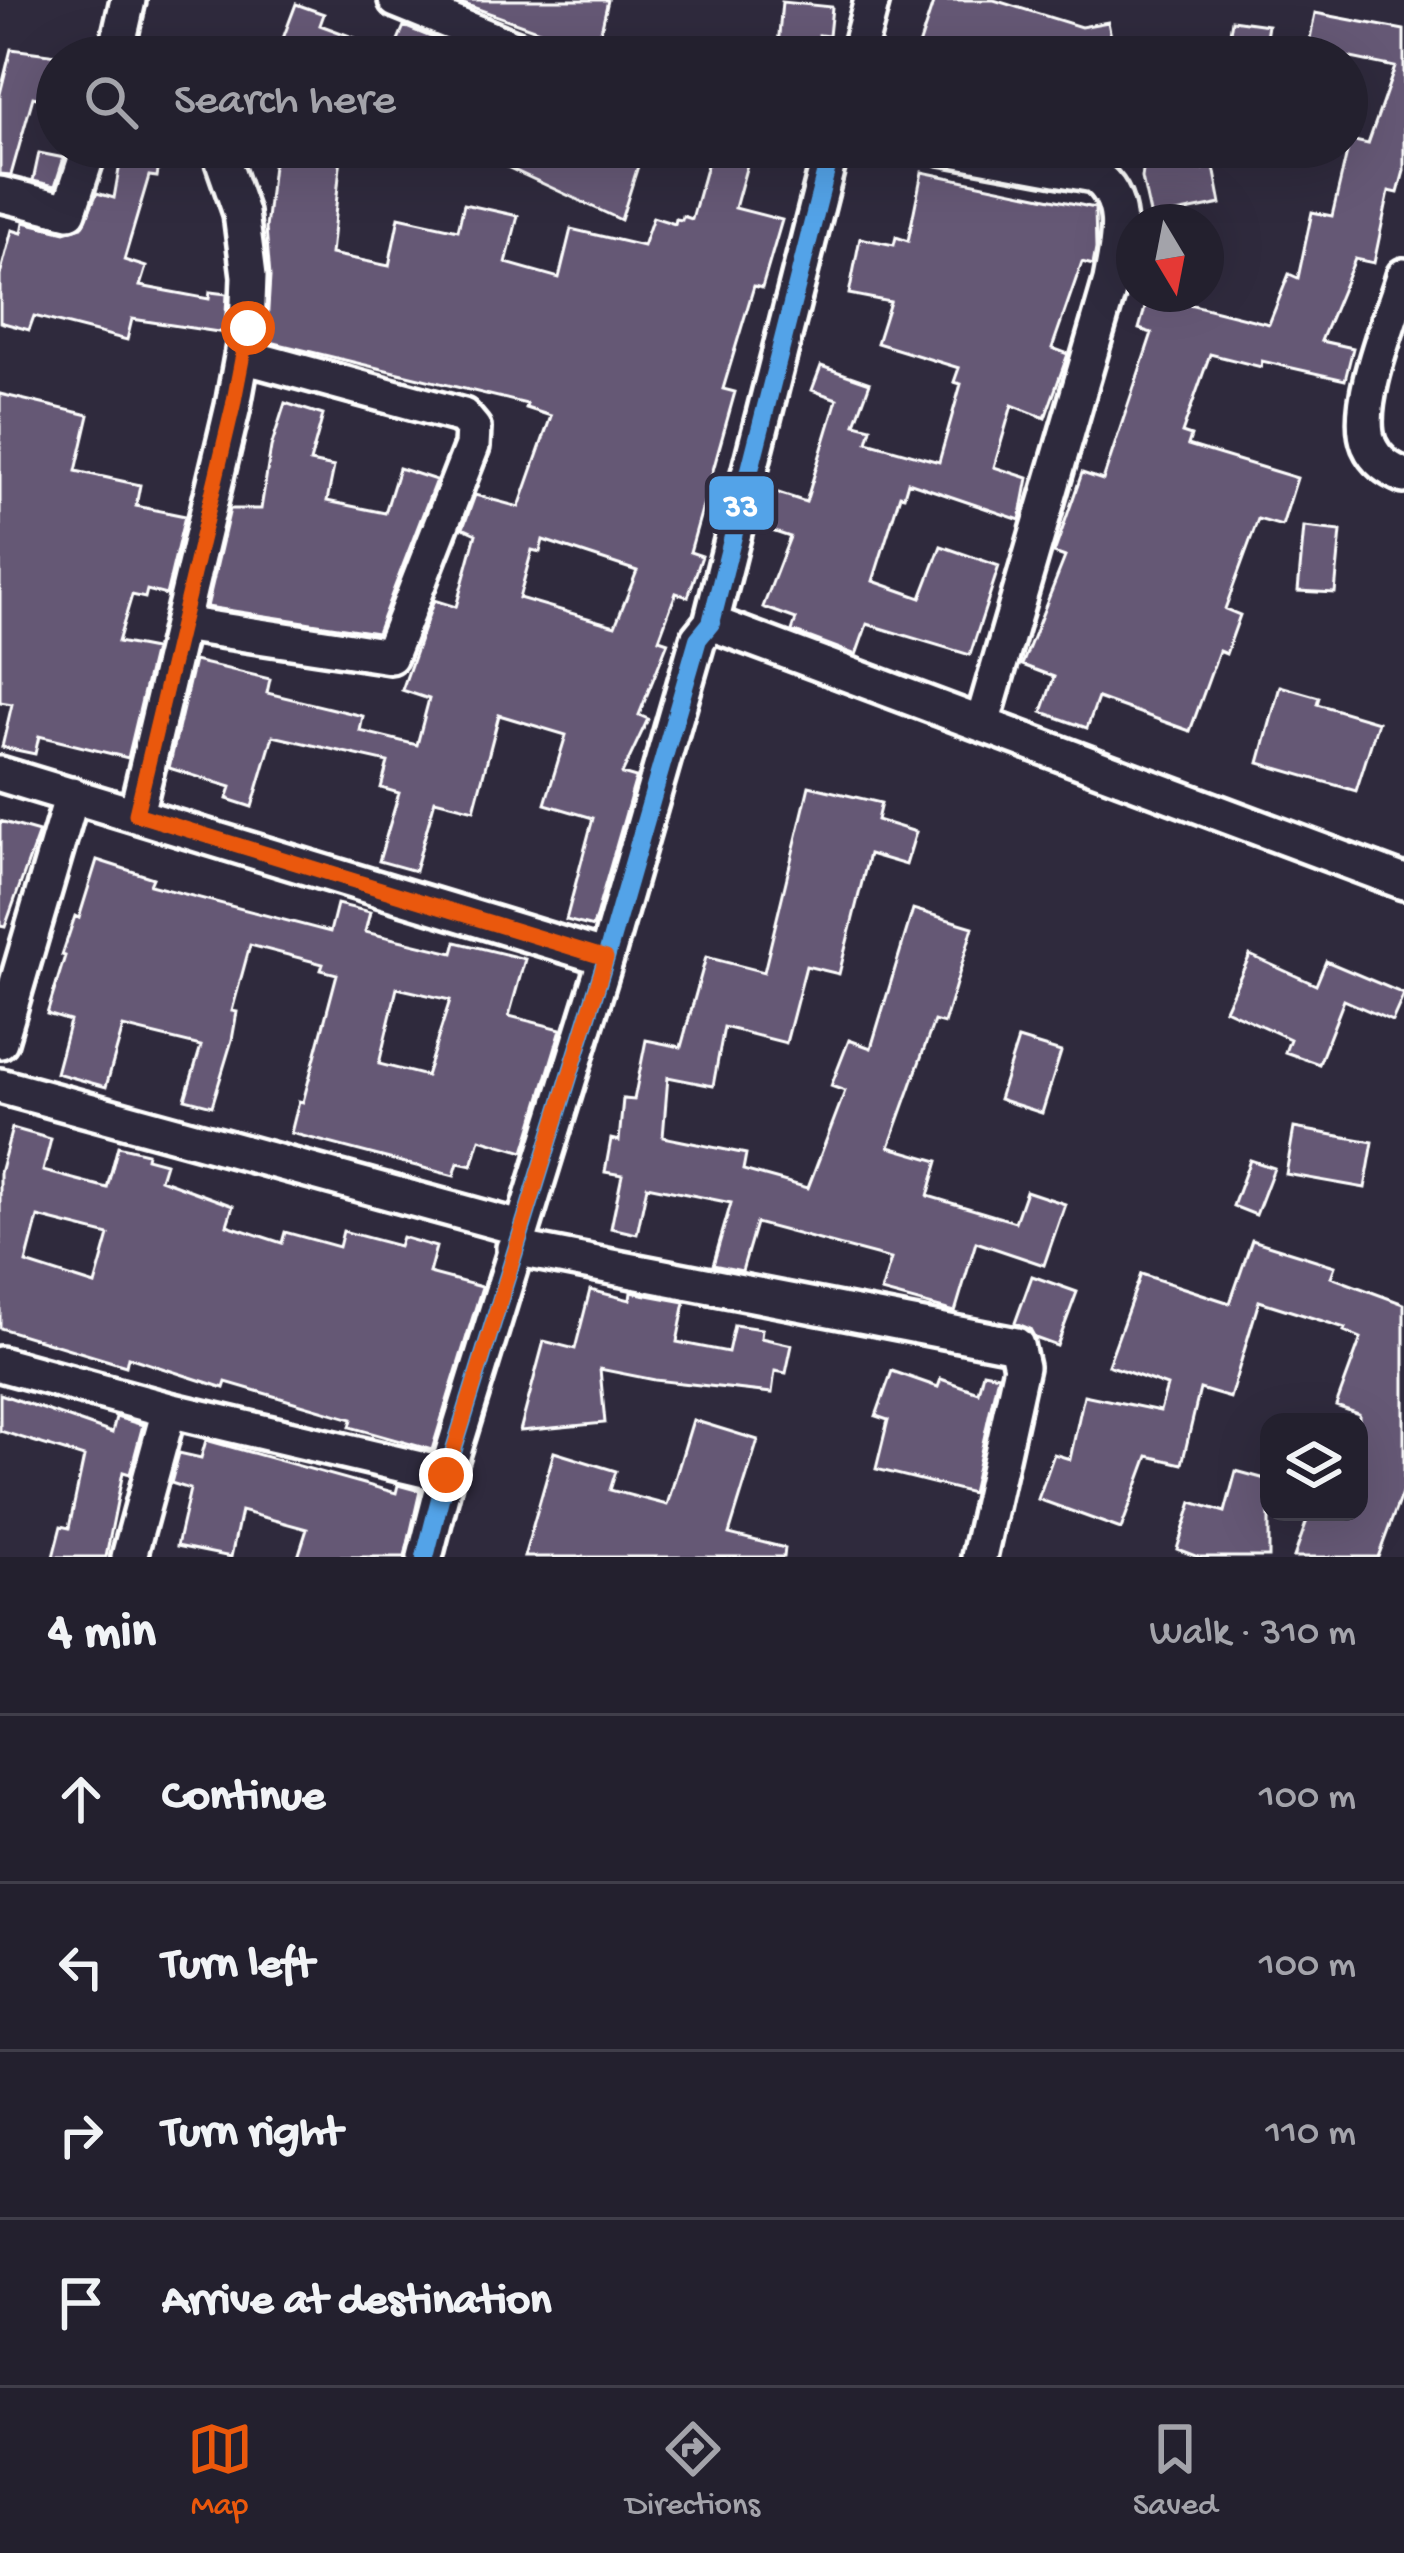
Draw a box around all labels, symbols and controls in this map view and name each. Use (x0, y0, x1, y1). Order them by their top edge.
search box (36, 36, 1368, 168)
icon: search (78, 69, 144, 135)
text: Search here (174, 76, 396, 129)
north arrow (1116, 204, 1224, 312)
route start (221, 301, 275, 355)
line badge: 33 (707, 474, 776, 532)
text: 33 (723, 490, 758, 528)
map controls (1260, 1413, 1368, 1521)
button: layers (1260, 1413, 1368, 1521)
route end (419, 1448, 473, 1502)
text: 4 min (48, 1605, 156, 1665)
text: Walk · 310 m (1149, 1612, 1356, 1658)
icon: ahead (48, 1766, 114, 1832)
text: Continue (162, 1772, 325, 1825)
text: 100 m (1259, 1776, 1356, 1822)
icon: left (48, 1934, 114, 2000)
text: Turn left (162, 1940, 314, 1993)
text: 100 m (1259, 1944, 1356, 1990)
icon: right (48, 2102, 114, 2168)
text: Turn right (162, 2108, 342, 2161)
text: 110 m (1265, 2112, 1356, 2158)
icon: arrive (48, 2270, 114, 2336)
text: Arrive at destination (162, 2276, 551, 2329)
tab: Map (187, 2416, 253, 2526)
tab: Directions (626, 2416, 760, 2526)
tab: Saved (1133, 2416, 1217, 2526)

